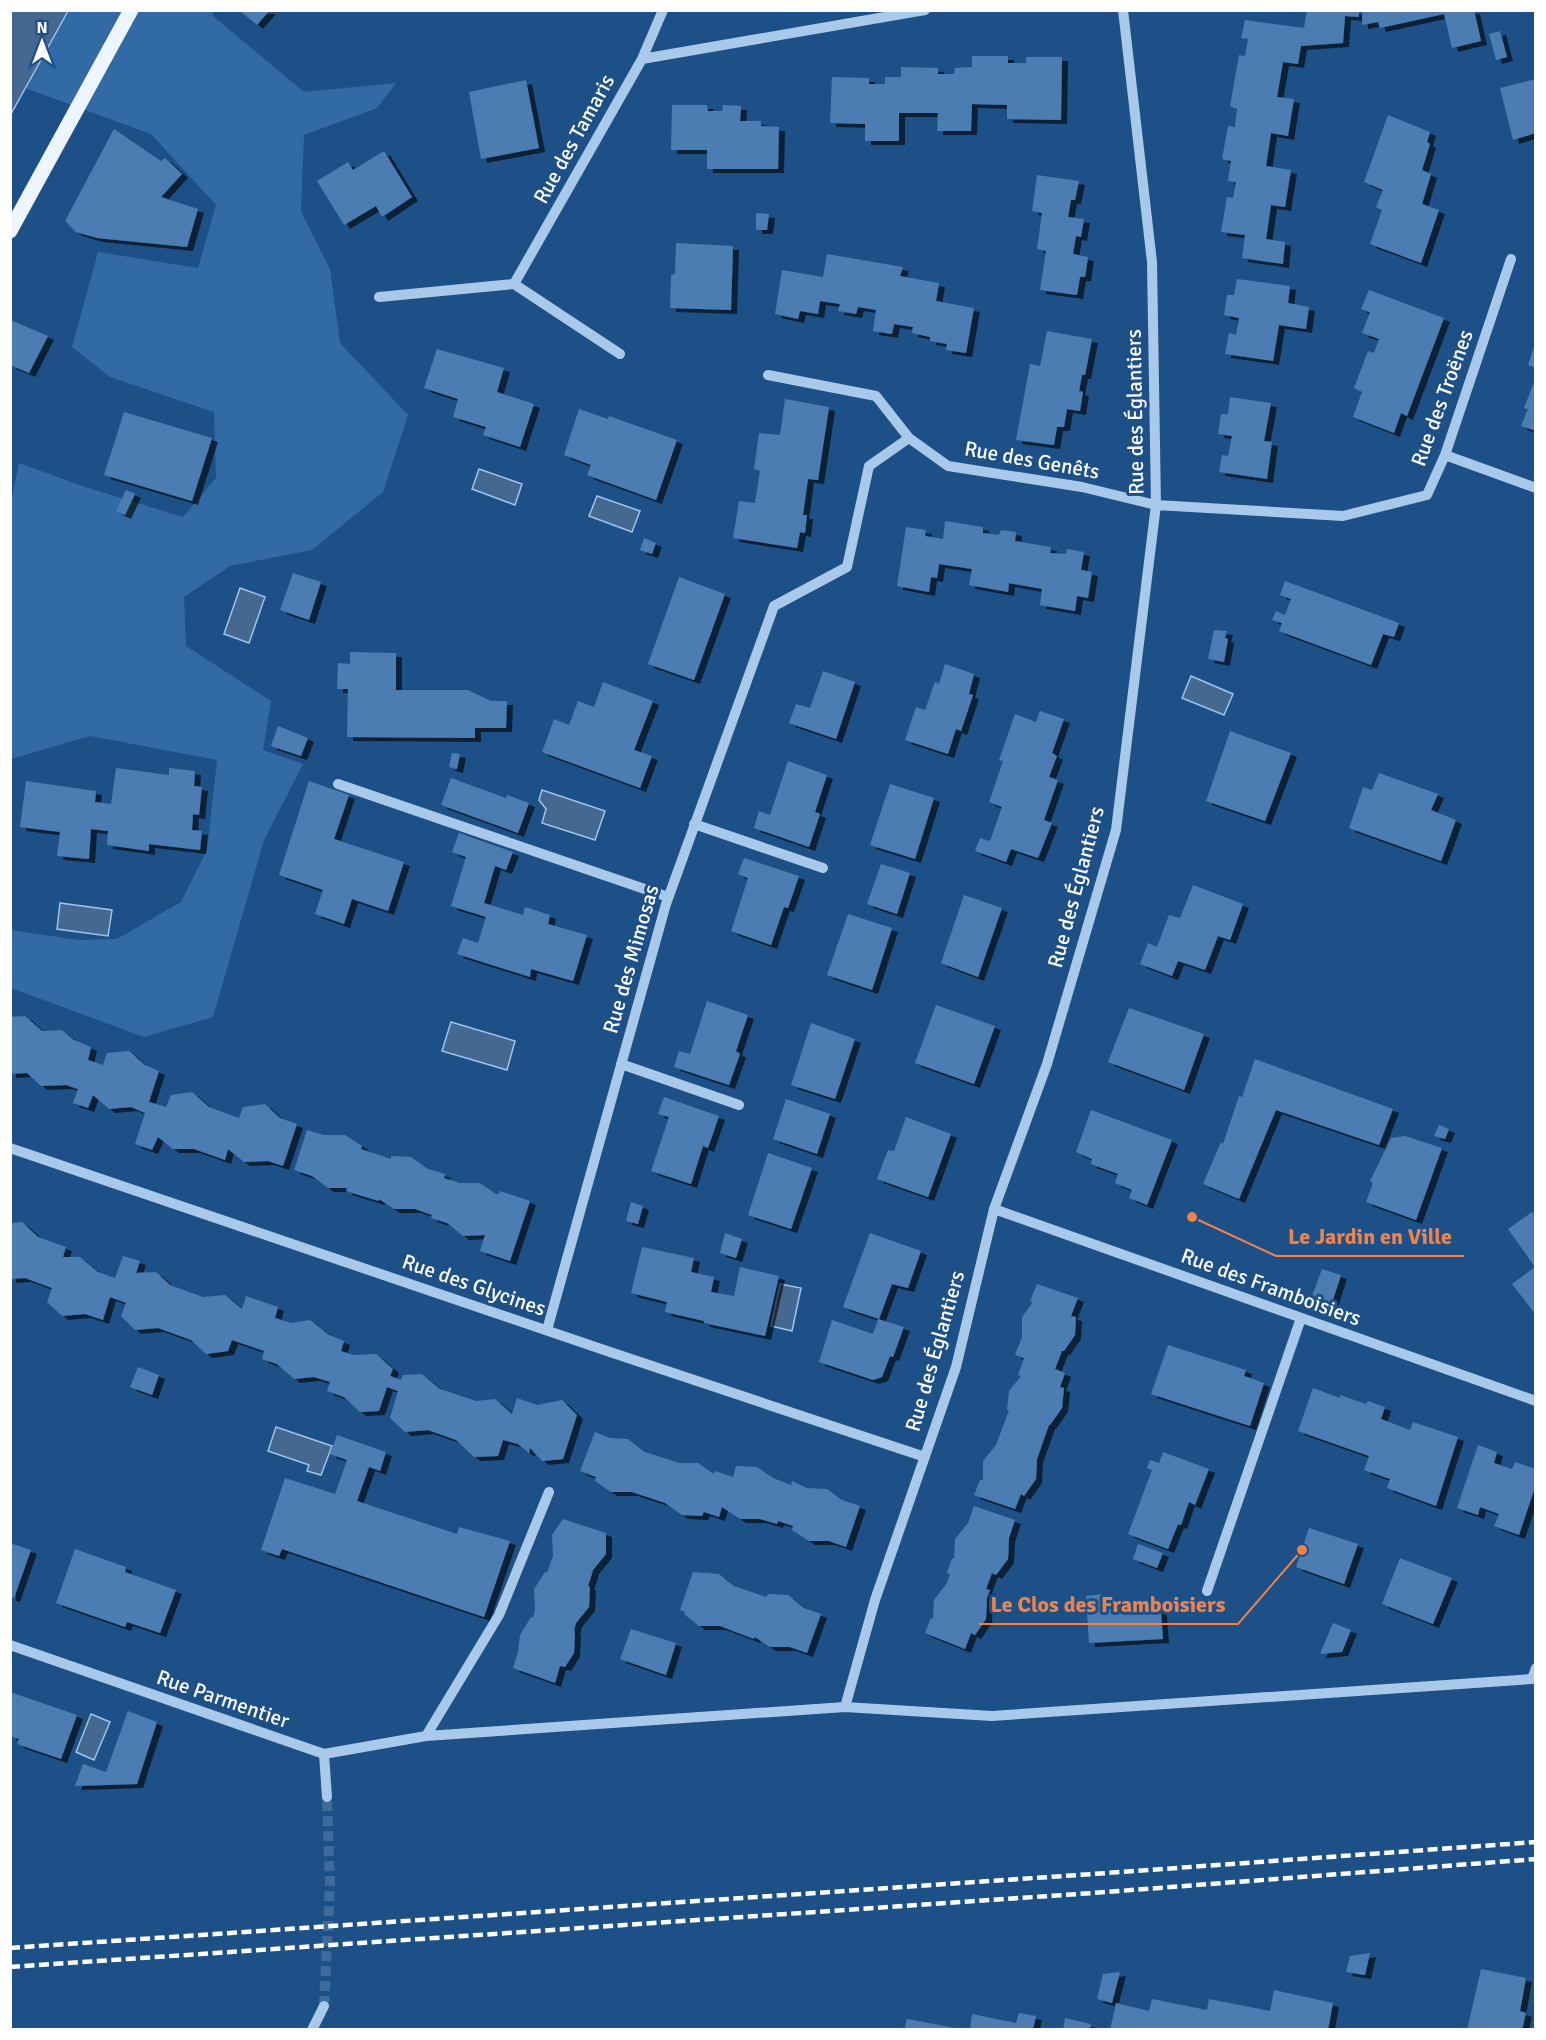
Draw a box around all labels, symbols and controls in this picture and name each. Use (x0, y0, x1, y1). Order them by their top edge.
north arrow (12, 12, 72, 72)
text: N (36, 18, 48, 38)
street label: Rue des Tamaris (528, 70, 620, 208)
street label: Rue des Troënes (1405, 326, 1479, 470)
street label: Rue des Églantiers (1121, 329, 1149, 495)
street label: Rue des Genêts (962, 435, 1102, 485)
street label: Rue des Églantiers (1042, 804, 1110, 970)
street label: Rue des Mimosas (597, 882, 665, 1036)
callout: Le Jardin en Ville (1276, 1216, 1464, 1256)
text: Le Jardin en Ville (1288, 1223, 1452, 1250)
street label: Rue des Framboisiers (1177, 1242, 1365, 1332)
street label: Rue des Glycines (399, 1248, 549, 1322)
street label: Rue des Églantiers (900, 1268, 970, 1434)
callout: Le Clos des Framboisiers (979, 1584, 1238, 1624)
text: Le Clos des Framboisiers (990, 1591, 1226, 1618)
street label: Rue Parmentier (153, 1664, 293, 1734)

